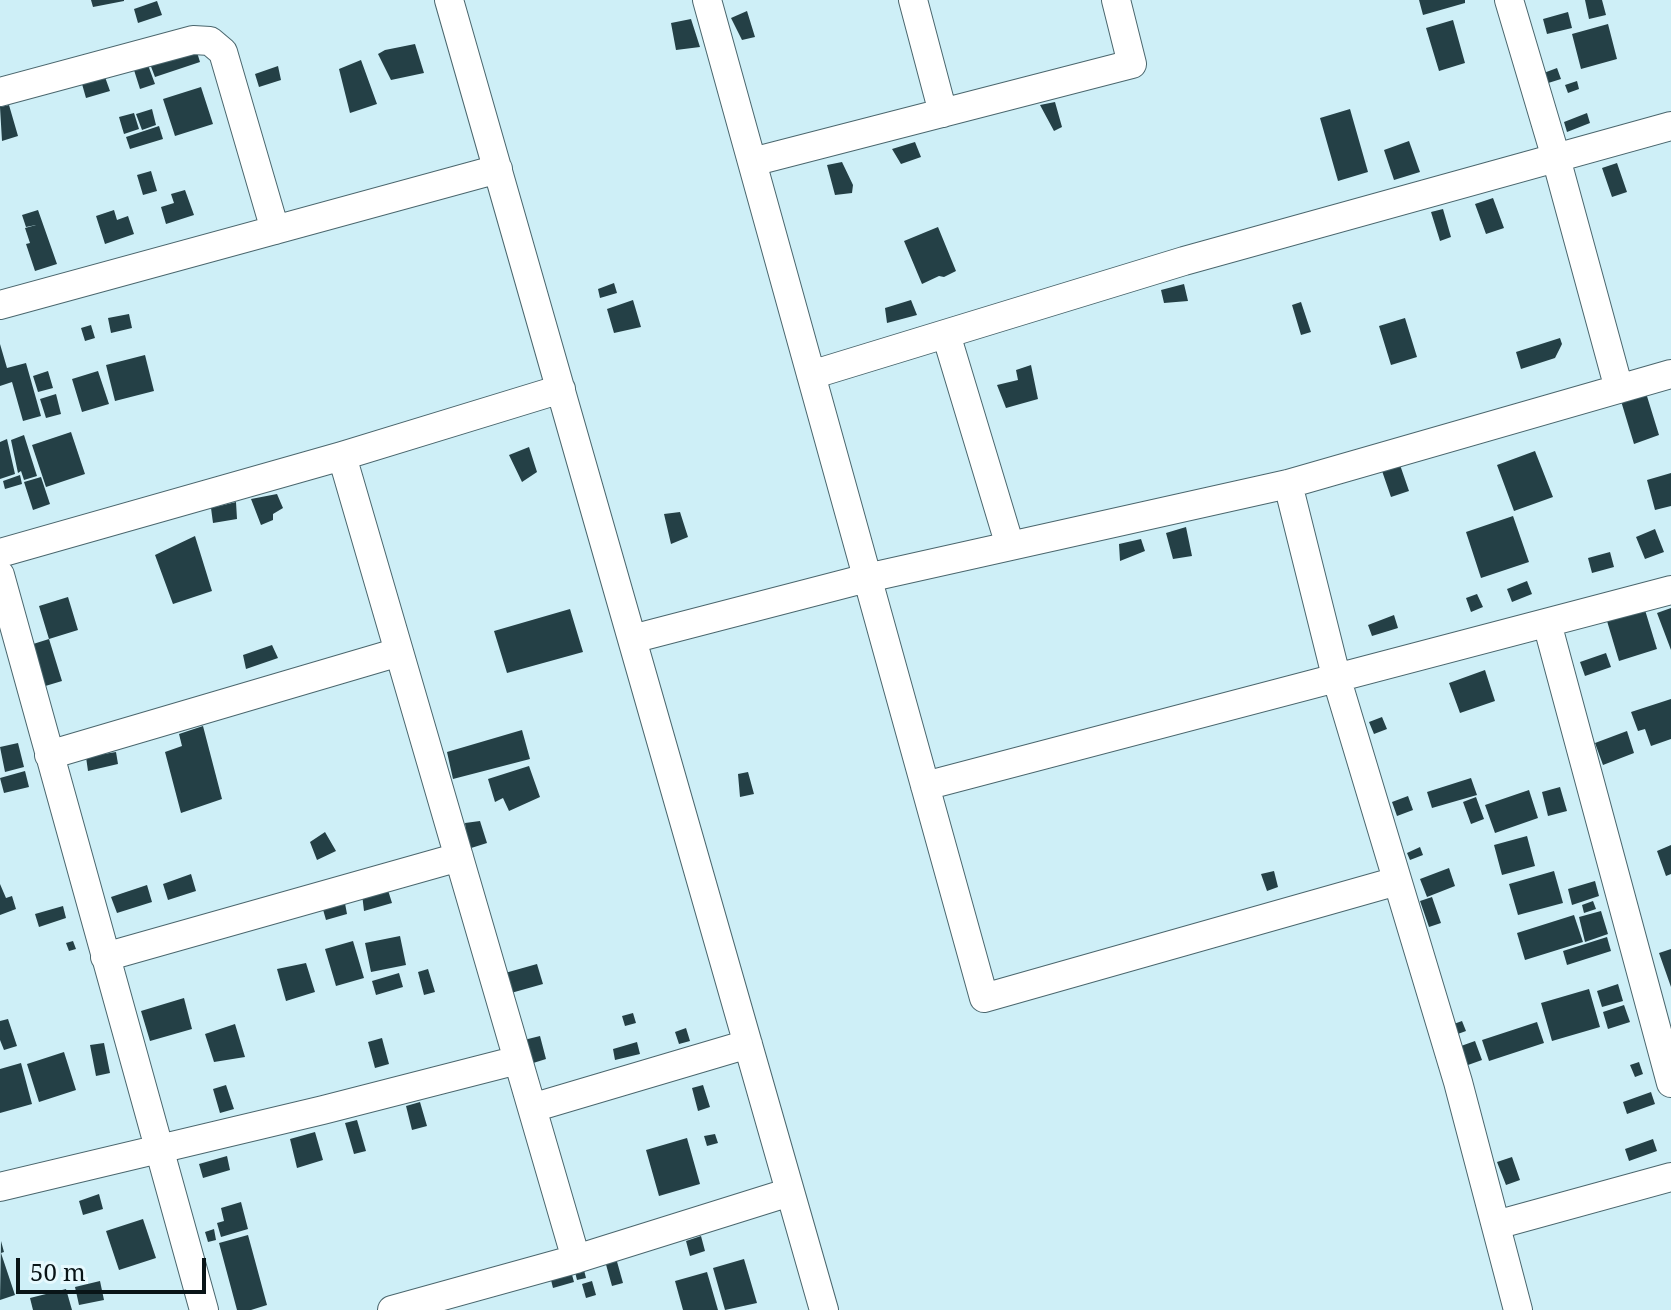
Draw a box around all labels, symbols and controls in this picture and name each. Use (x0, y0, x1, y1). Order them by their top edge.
scale bar (20, 1242, 210, 1292)
text: 50 m (30, 1255, 86, 1288)

